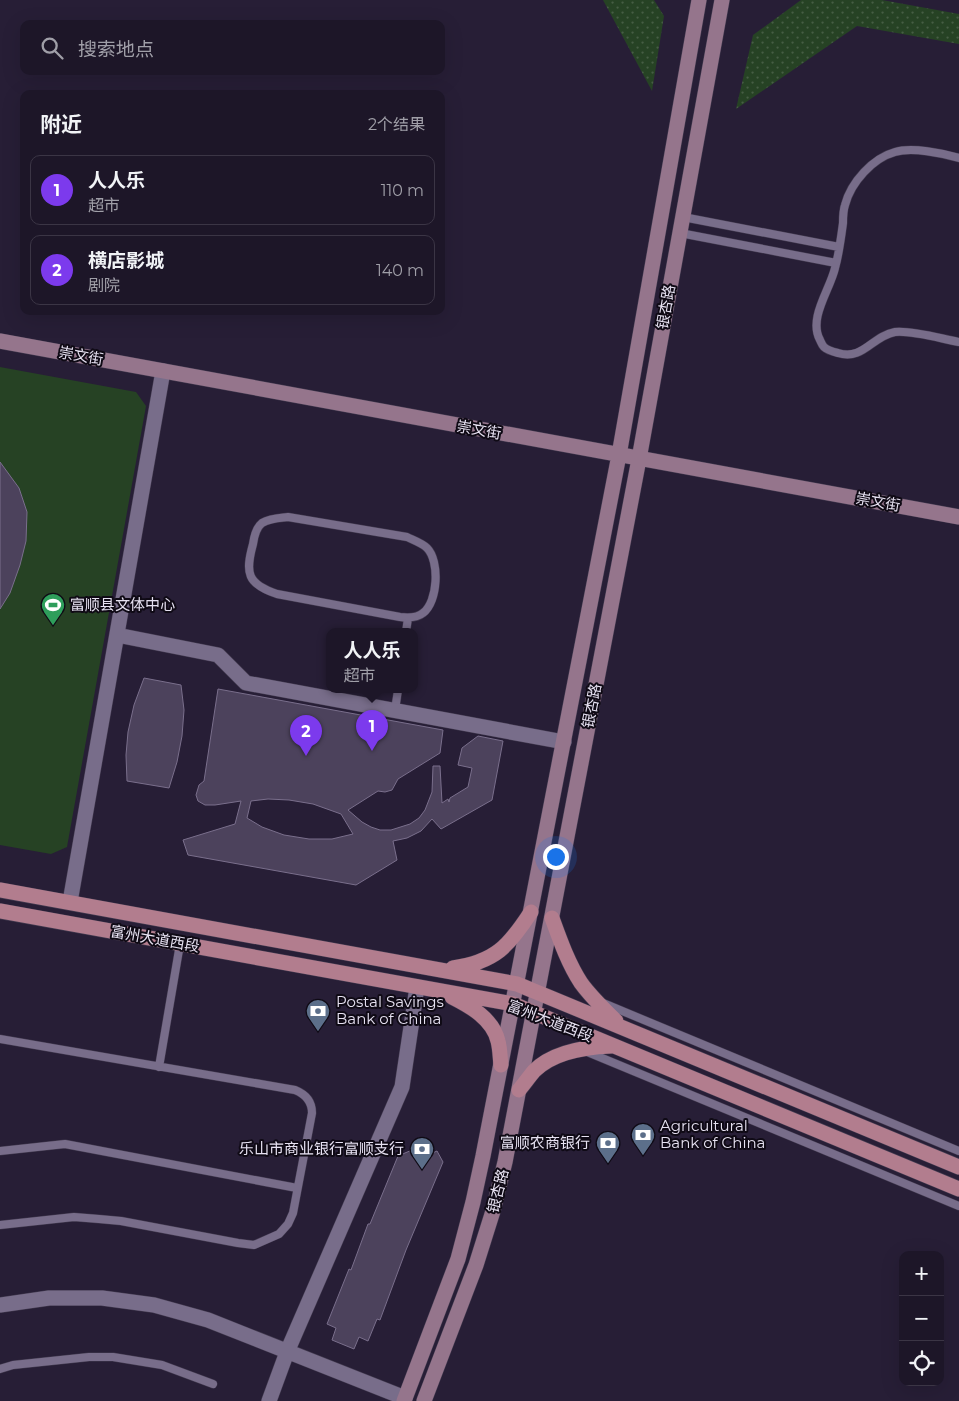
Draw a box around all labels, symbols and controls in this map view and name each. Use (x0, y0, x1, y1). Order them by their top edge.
search box (20, 20, 445, 75)
icon: search (38, 34, 66, 62)
text: 搜索地点 (78, 38, 154, 61)
text: 附近 (40, 112, 82, 137)
text: 2个结果 (368, 115, 425, 134)
text: 人人乐 (88, 169, 145, 192)
text: 1 (54, 181, 60, 200)
text: 110 m (381, 181, 424, 200)
text: 超市 (88, 196, 120, 215)
text: 横店影城 (88, 249, 164, 272)
text: 2 (52, 261, 62, 280)
text: 140 m (376, 261, 424, 280)
text: 剧院 (88, 276, 120, 295)
street label: 银杏路 (652, 283, 679, 331)
street label: 崇文街 (57, 342, 105, 369)
street label: 崇文街 (455, 416, 503, 443)
street label: 崇文街 (854, 488, 902, 515)
sports icon: 富顺县文体中心 (40, 592, 66, 626)
place label: 富顺县文体中心 (70, 595, 175, 614)
popup (326, 628, 418, 693)
text: 人人乐 (343, 639, 401, 662)
text: 超市 (343, 666, 376, 685)
street label: 银杏路 (578, 682, 605, 730)
pin: 1 (356, 710, 388, 751)
pin: 2 (290, 715, 322, 756)
your location (543, 844, 569, 870)
street label: 富州大道西段 (109, 921, 201, 956)
place label: Postal Savings Bank of China (336, 992, 444, 1028)
street label: 富州大道西段 (505, 996, 596, 1046)
bank icon: Postal Savings Bank of China (305, 998, 331, 1032)
place label: Agricultural Bank of China (660, 1116, 765, 1152)
bank icon: Agricultural Bank of China (630, 1122, 656, 1156)
bank icon: 富顺农商银行 (595, 1130, 621, 1164)
place label: 富顺农商银行 (500, 1133, 590, 1152)
bank icon: 乐山市商业银行富顺支行 (409, 1136, 435, 1170)
place label: 乐山市商业银行富顺支行 (239, 1139, 404, 1158)
street label: 银杏路 (483, 1167, 512, 1215)
map controls (899, 1251, 944, 1386)
button: + (899, 1251, 944, 1296)
button: − (899, 1296, 944, 1341)
button: locate (899, 1341, 944, 1386)

